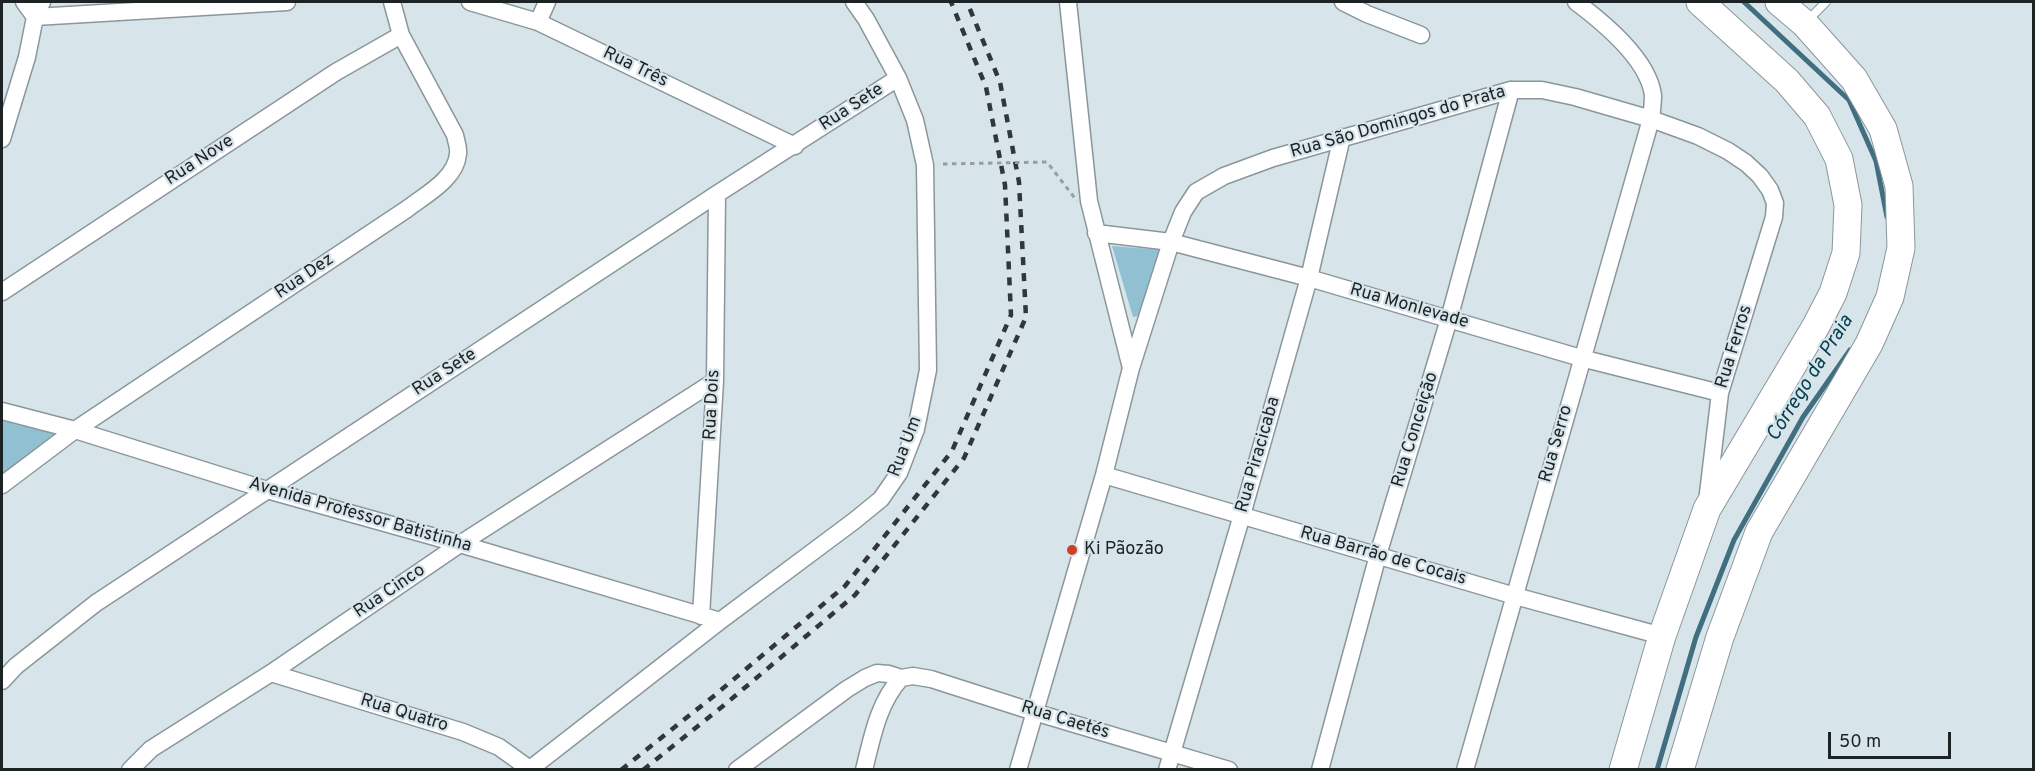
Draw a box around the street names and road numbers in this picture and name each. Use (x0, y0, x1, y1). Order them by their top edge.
street label: Rua Três (599, 43, 671, 93)
street label: Rua Sete (816, 79, 888, 137)
street label: Rua São Domingos do Prata (1288, 82, 1508, 164)
street label: Rua Nove (162, 131, 238, 191)
street label: Rua Dez (271, 249, 339, 305)
street label: Rua Monlevade (1347, 280, 1471, 334)
street label: Rua Ferros (1712, 303, 1758, 391)
street label: Rua Sete (409, 344, 481, 402)
street label: Rua Dois (700, 369, 726, 441)
street label: Rua Conceição (1388, 370, 1444, 490)
street label: Rua Piracicaba (1232, 395, 1286, 515)
street label: Rua Serro (1536, 403, 1578, 485)
street label: Rua Um (885, 414, 927, 480)
street label: Avenida Professor Batistinha (246, 474, 474, 558)
street label: Rua Barrão de Cocais (1297, 523, 1469, 591)
street label: Rua Cinco (350, 560, 430, 624)
street label: Rua Quatro (357, 690, 451, 738)
street label: Rua Caetés (1018, 697, 1112, 745)

